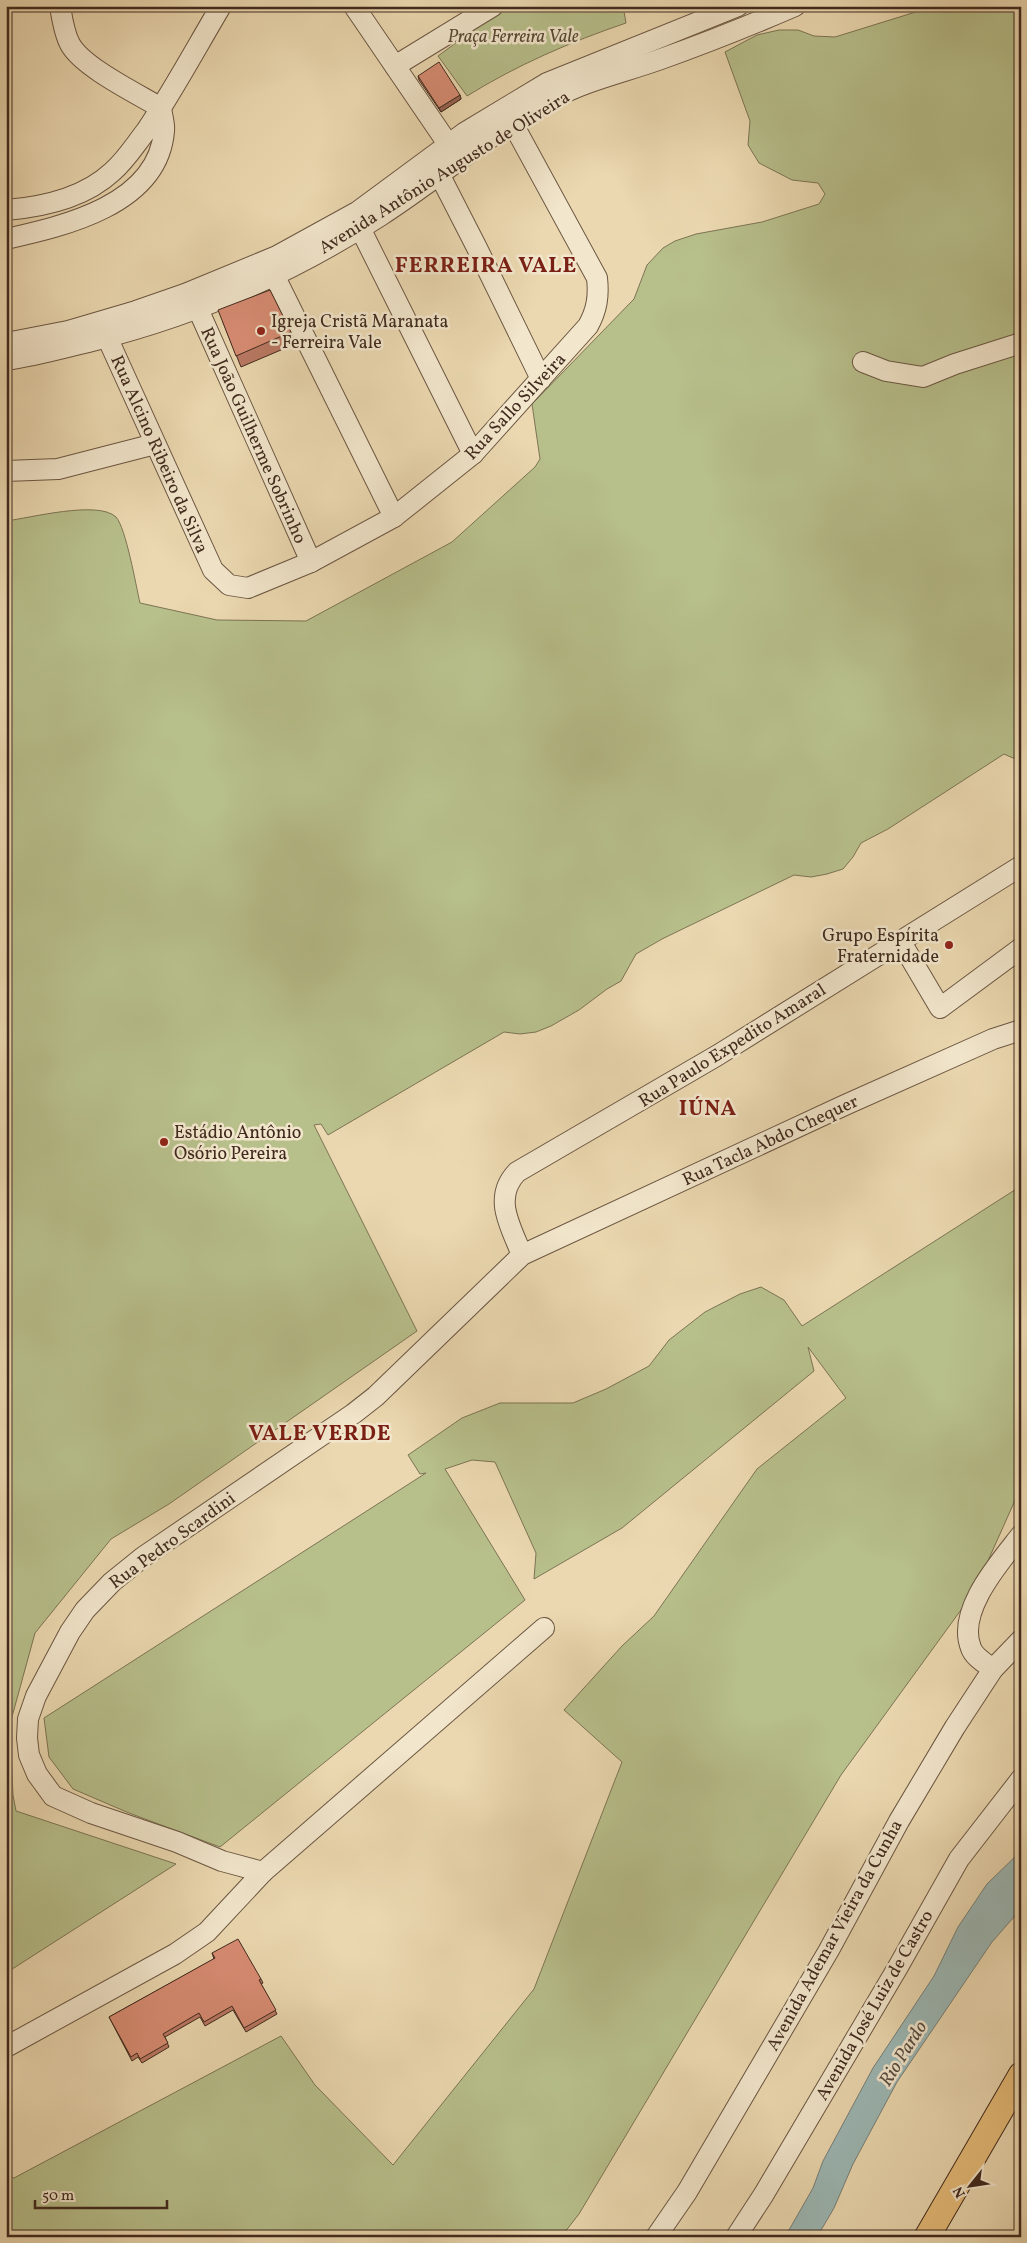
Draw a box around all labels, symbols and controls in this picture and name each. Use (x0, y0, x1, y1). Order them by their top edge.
park label: Praça Ferreira Vale (447, 25, 579, 50)
street label: Avenida Antônio Augusto de Oliveira (315, 85, 575, 261)
district label: FERREIRA VALE (395, 251, 577, 282)
place label: Igreja Cristã Maranata - Ferreira Vale (271, 310, 449, 356)
street label: Rua João Guilherme Sobrinho (193, 323, 312, 548)
marker: Igreja Cristã Maranata - Ferreira Vale (255, 325, 267, 337)
street label: Rua Sallo Silveira (460, 348, 572, 466)
street label: Rua Alcino Ribeiro da Silva (104, 351, 214, 558)
place label: Grupo Espírita Fraternidade (822, 924, 939, 970)
marker: Grupo Espírita Fraternidade (943, 939, 955, 951)
street label: Rua Paulo Expedito Amaral (634, 978, 831, 1114)
street label: Rua Tacla Abdo Chequer (679, 1089, 863, 1193)
district label: IÚNA (679, 1094, 737, 1125)
place label: Estádio Antônio Osório Pereira (174, 1121, 301, 1167)
marker: Estádio Antônio Osório Pereira (158, 1136, 170, 1148)
district label: VALE VERDE (248, 1419, 392, 1450)
street label: Rua Pedro Scardini (105, 1487, 241, 1596)
street label: Avenida Ademar Vieira da Cunha (761, 1816, 909, 2056)
street label: Avenida José Luiz de Castro (810, 1906, 940, 2106)
water label: Rio Pardo (873, 2016, 934, 2092)
north arrow (944, 2160, 994, 2210)
scale bar (35, 2178, 168, 2210)
text: N (949, 2183, 971, 2201)
text: 50 m (42, 2186, 74, 2207)

